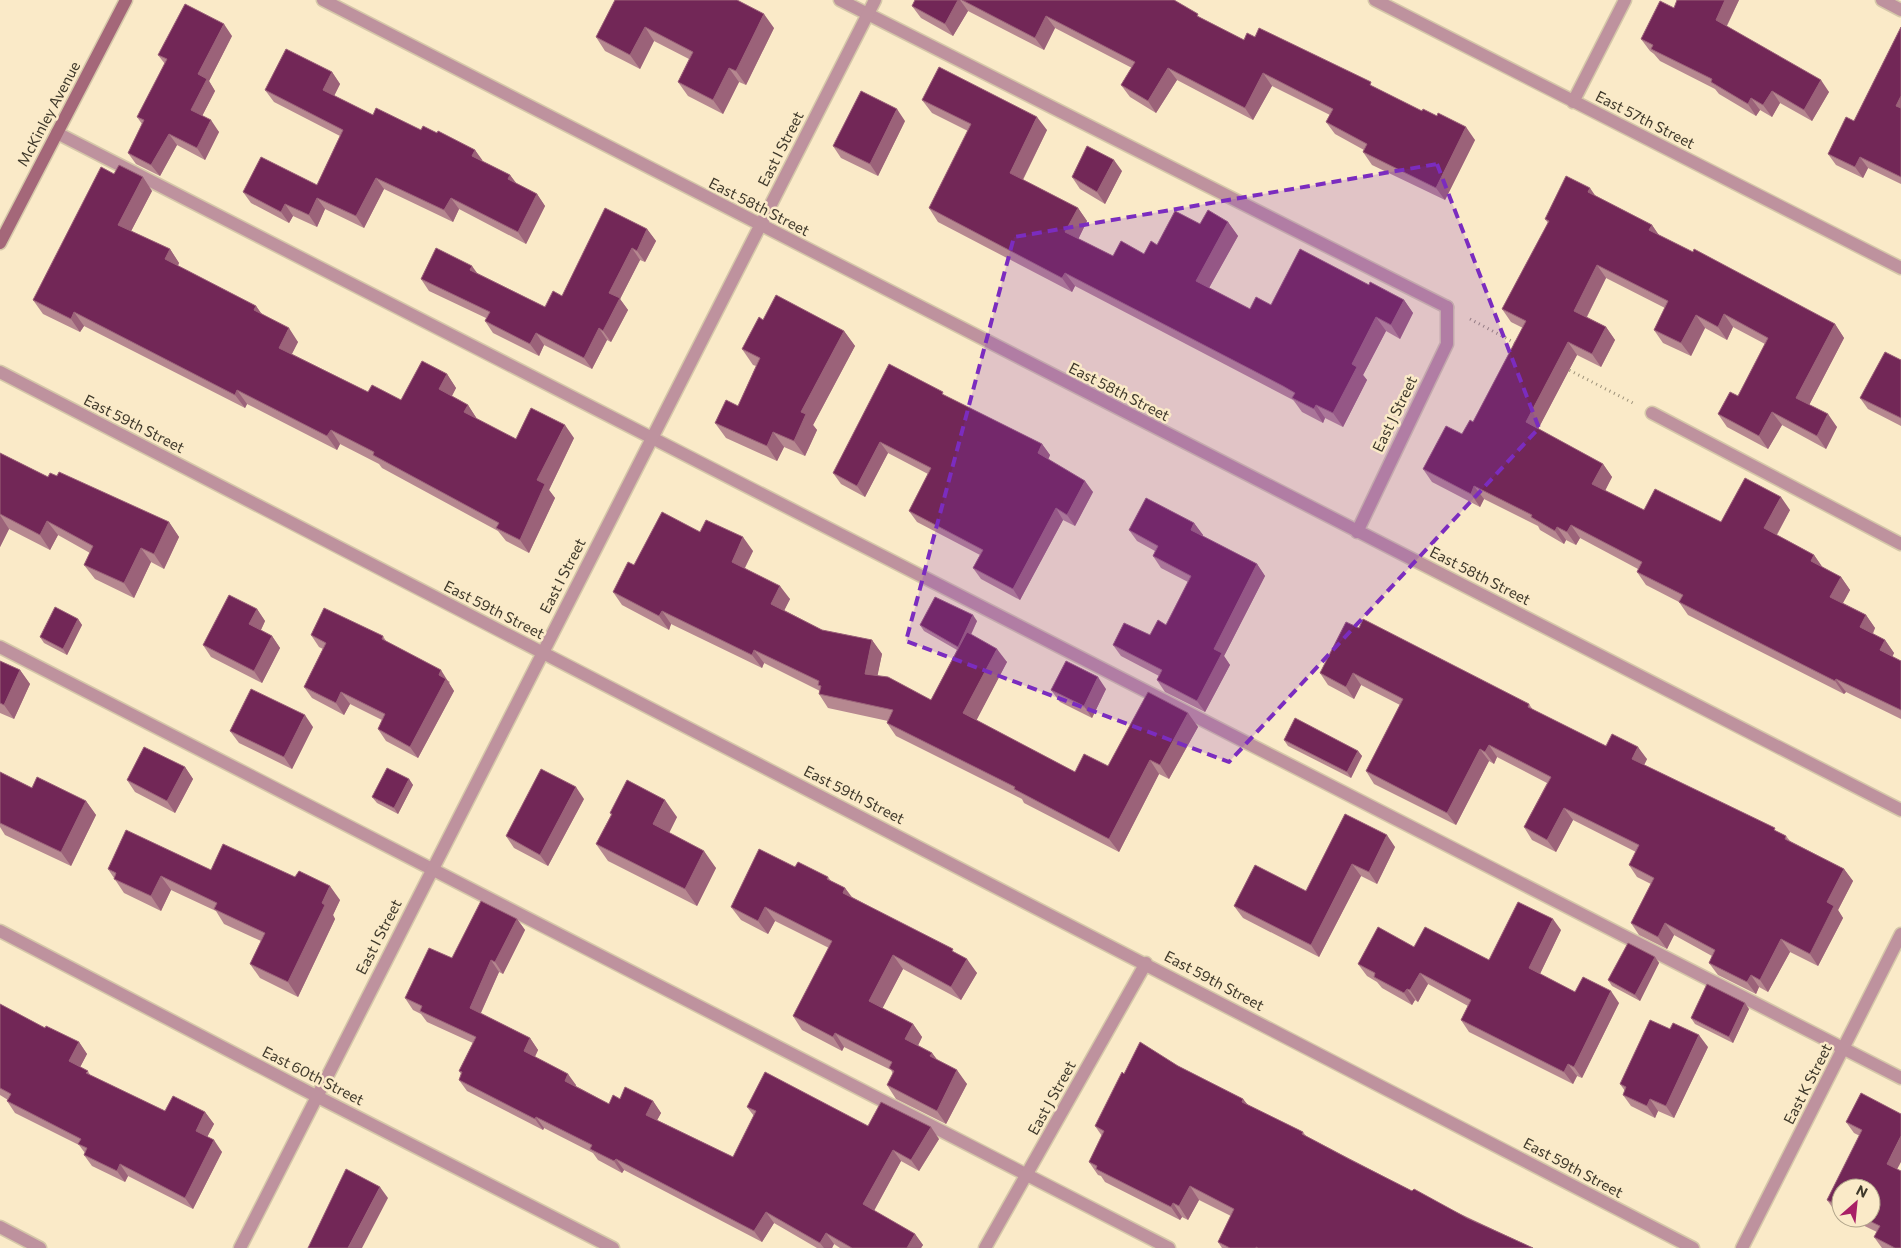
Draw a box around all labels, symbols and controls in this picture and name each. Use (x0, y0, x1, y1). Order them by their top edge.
street label: McKinley Avenue (13, 58, 83, 169)
street label: East 57th Street (1593, 86, 1698, 152)
street label: East I Street (753, 108, 807, 189)
street label: East 58th Street (706, 173, 813, 239)
street label: East 58th Street (1066, 358, 1173, 424)
street label: East J Street (1368, 373, 1420, 454)
street label: East 59th Street (81, 390, 188, 456)
street label: East I Street (535, 535, 589, 616)
street label: East 58th Street (1427, 542, 1534, 608)
street label: East 59th Street (441, 576, 548, 642)
street label: East 59th Street (801, 761, 908, 827)
street label: East I Street (351, 896, 405, 977)
street label: East 59th Street (1162, 946, 1267, 1014)
street label: East K Street (1779, 1040, 1835, 1127)
street label: East 60th Street (260, 1042, 367, 1108)
street label: East J Street (1023, 1057, 1079, 1138)
street label: East 59th Street (1521, 1133, 1626, 1201)
north arrow (1831, 1178, 1881, 1228)
text: N (1854, 1181, 1871, 1201)

